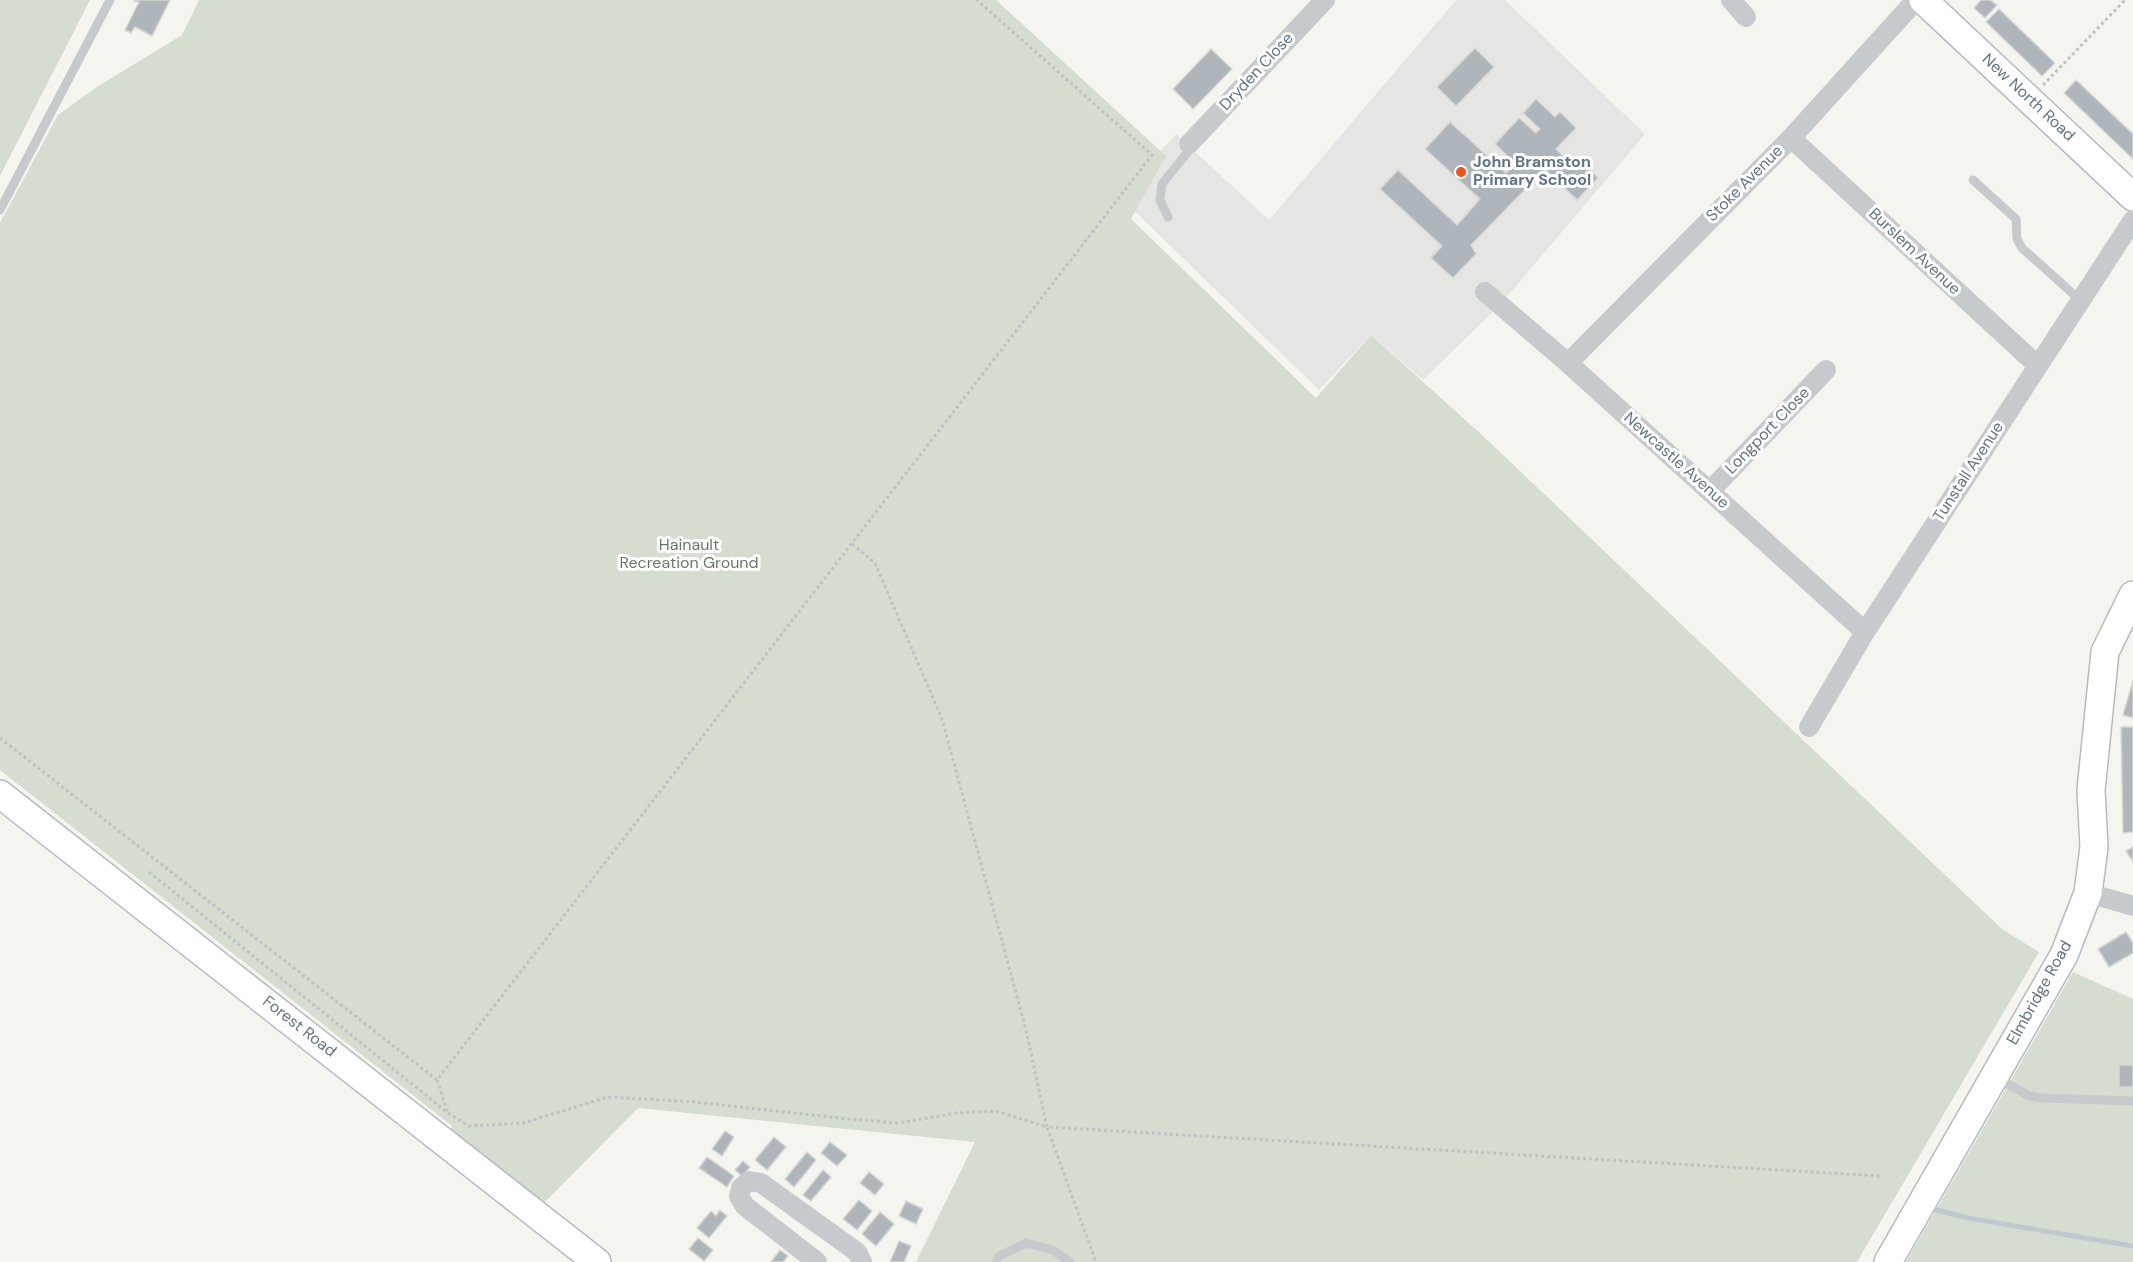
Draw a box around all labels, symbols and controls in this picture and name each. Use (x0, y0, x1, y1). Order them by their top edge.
street label: Dryden Close (1216, 29, 1298, 115)
street label: New North Road (1978, 50, 2078, 146)
street label: Stoke Avenue (1703, 142, 1787, 226)
place label: John Bramston Primary School (1473, 153, 1591, 191)
marker: John Bramston Primary School (1454, 165, 1468, 179)
street label: Burslem Avenue (1864, 205, 1964, 299)
street label: Longport Close (1722, 384, 1814, 478)
street label: Newcastle Avenue (1619, 409, 1733, 513)
street label: Tunstall Avenue (1930, 419, 2008, 525)
park label: Hainault Recreation Ground (619, 536, 759, 574)
street label: Elmbridge Road (2004, 938, 2076, 1048)
street label: Forest Road (258, 992, 340, 1062)

